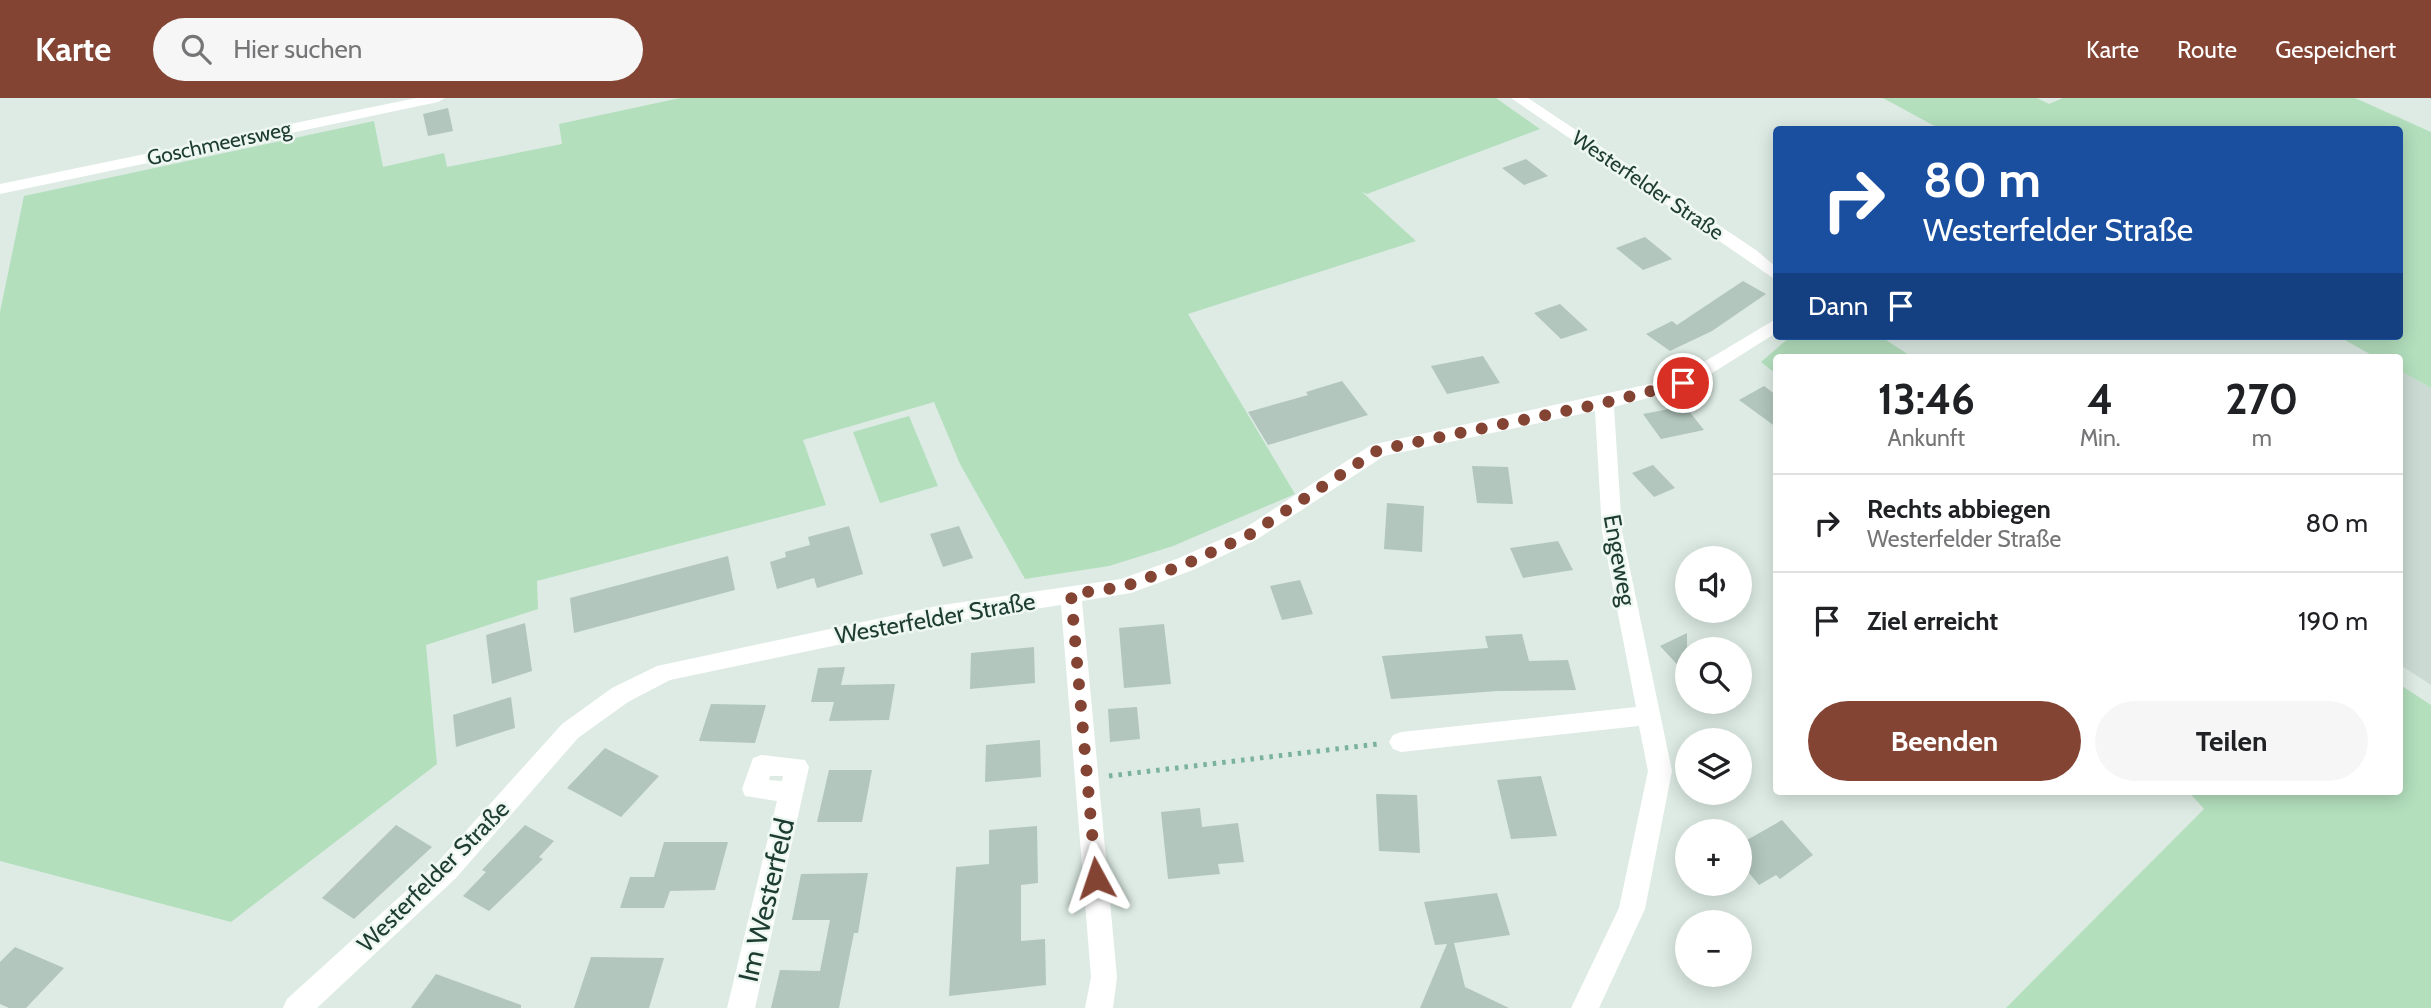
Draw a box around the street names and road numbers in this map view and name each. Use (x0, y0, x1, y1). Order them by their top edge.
street label: Goschmeersweg (145, 115, 294, 170)
street label: Westerfelder Straße (1567, 125, 1729, 245)
street label: Engeweg (1598, 512, 1642, 609)
street label: Westerfelder Straße (833, 586, 1037, 650)
street label: Westerfelder Straße (351, 794, 515, 958)
street label: Im Westerfeld (731, 815, 801, 985)

